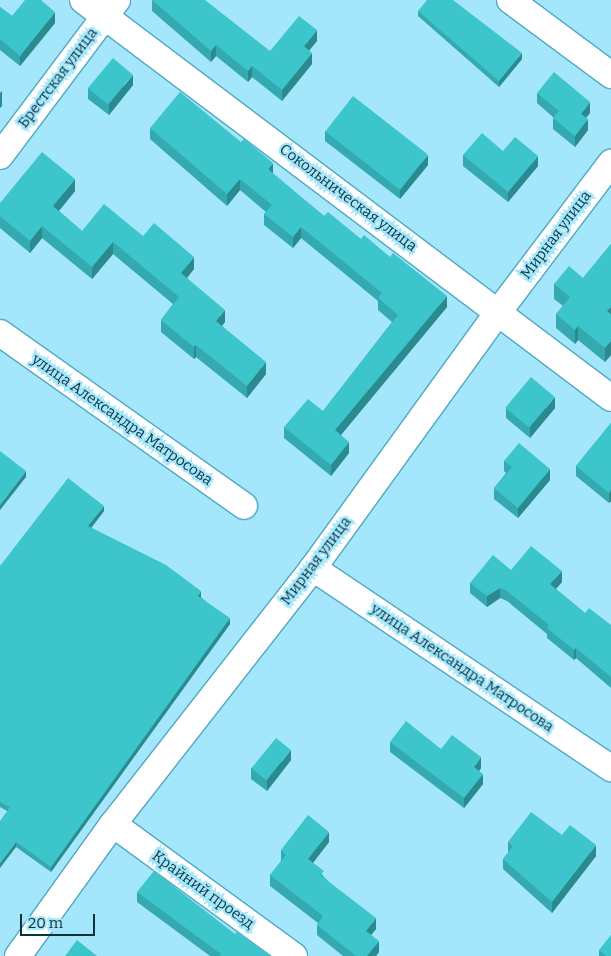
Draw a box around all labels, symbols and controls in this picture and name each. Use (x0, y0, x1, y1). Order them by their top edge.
street label: Брестская улица (14, 24, 102, 132)
street label: Сокольническая улица (276, 140, 420, 256)
street label: Мирная улица (517, 187, 595, 283)
street label: улица Александра Матросова (28, 350, 216, 490)
street label: Мирная улица (277, 513, 355, 609)
street label: улица Александра Матросова (367, 600, 557, 736)
street label: Крайний проезд (148, 847, 258, 933)
scale bar (22, 904, 98, 936)
text: 20 m (28, 914, 63, 932)

